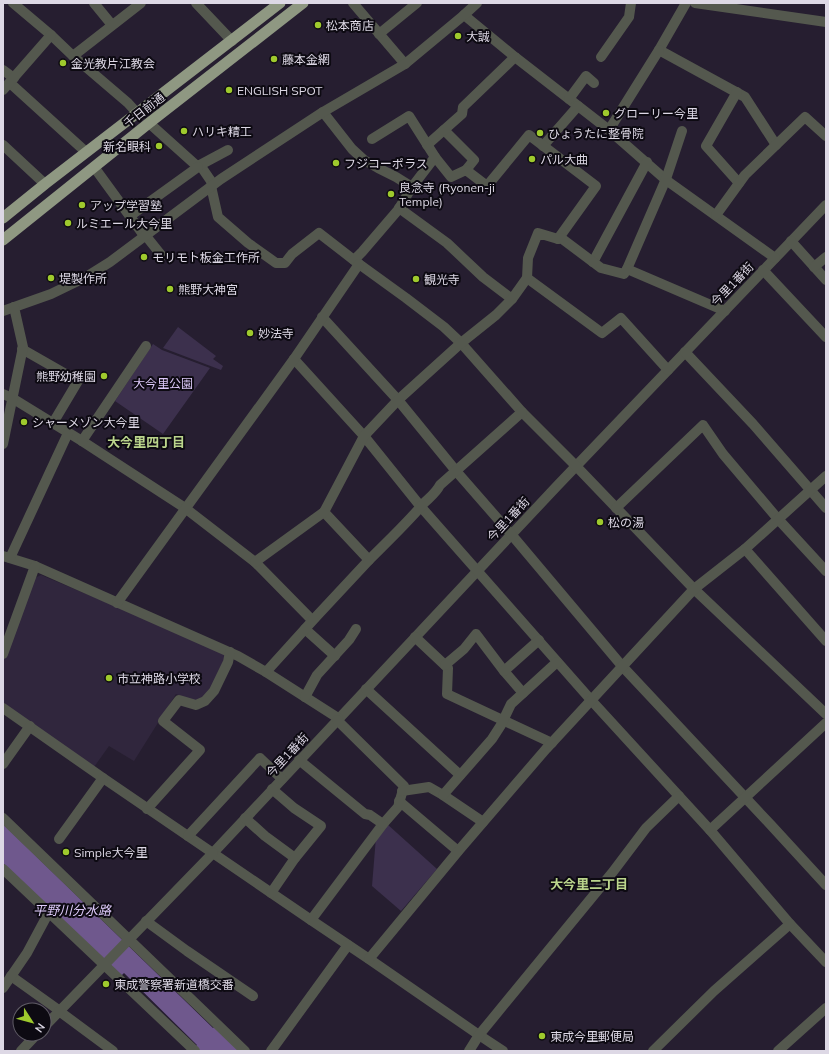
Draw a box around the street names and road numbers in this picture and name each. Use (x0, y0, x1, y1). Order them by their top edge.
street label: 千日前通 (120, 89, 168, 131)
street label: 今里1番街 (707, 259, 757, 309)
street label: 今里1番街 (484, 494, 532, 544)
street label: 今里1番街 (263, 730, 311, 780)

